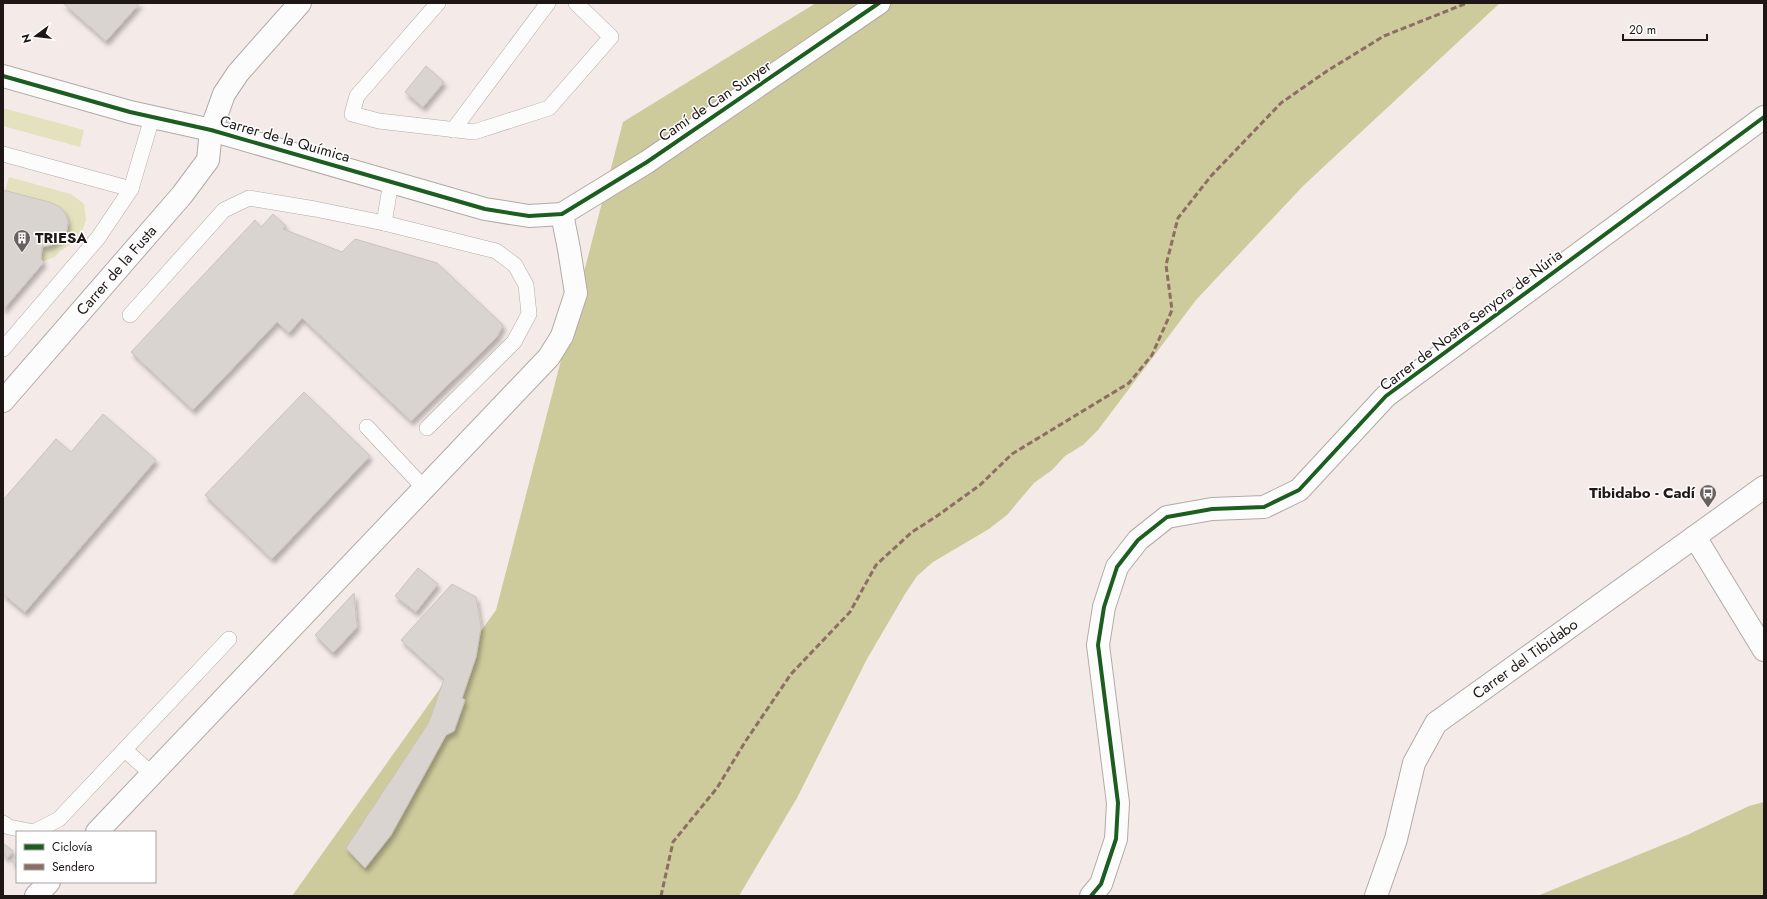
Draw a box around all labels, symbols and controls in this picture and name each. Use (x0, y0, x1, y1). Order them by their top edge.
north arrow (16, 16, 56, 56)
scale bar (1623, 16, 1707, 42)
text: 20 m (1629, 21, 1656, 39)
text: N (17, 32, 35, 45)
street label: Camí de Can Sunyer (654, 55, 776, 147)
street label: Carrer de la Química (217, 110, 353, 168)
street label: Carrer de la Fusta (71, 221, 162, 320)
place label: TRIESA (35, 227, 88, 249)
building icon: TRIESA (12, 228, 32, 253)
street label: Carrer de Nostra Senyora de Núria (1375, 244, 1567, 396)
place label: Tibidabo - Cadí (1589, 482, 1696, 504)
bus stop icon: Tibidabo - Cadí (1698, 483, 1718, 508)
street label: Carrer del Tibidabo (1468, 613, 1582, 704)
legend (16, 831, 156, 883)
text: Ciclovía (52, 838, 93, 856)
text: Sendero (52, 858, 95, 876)

